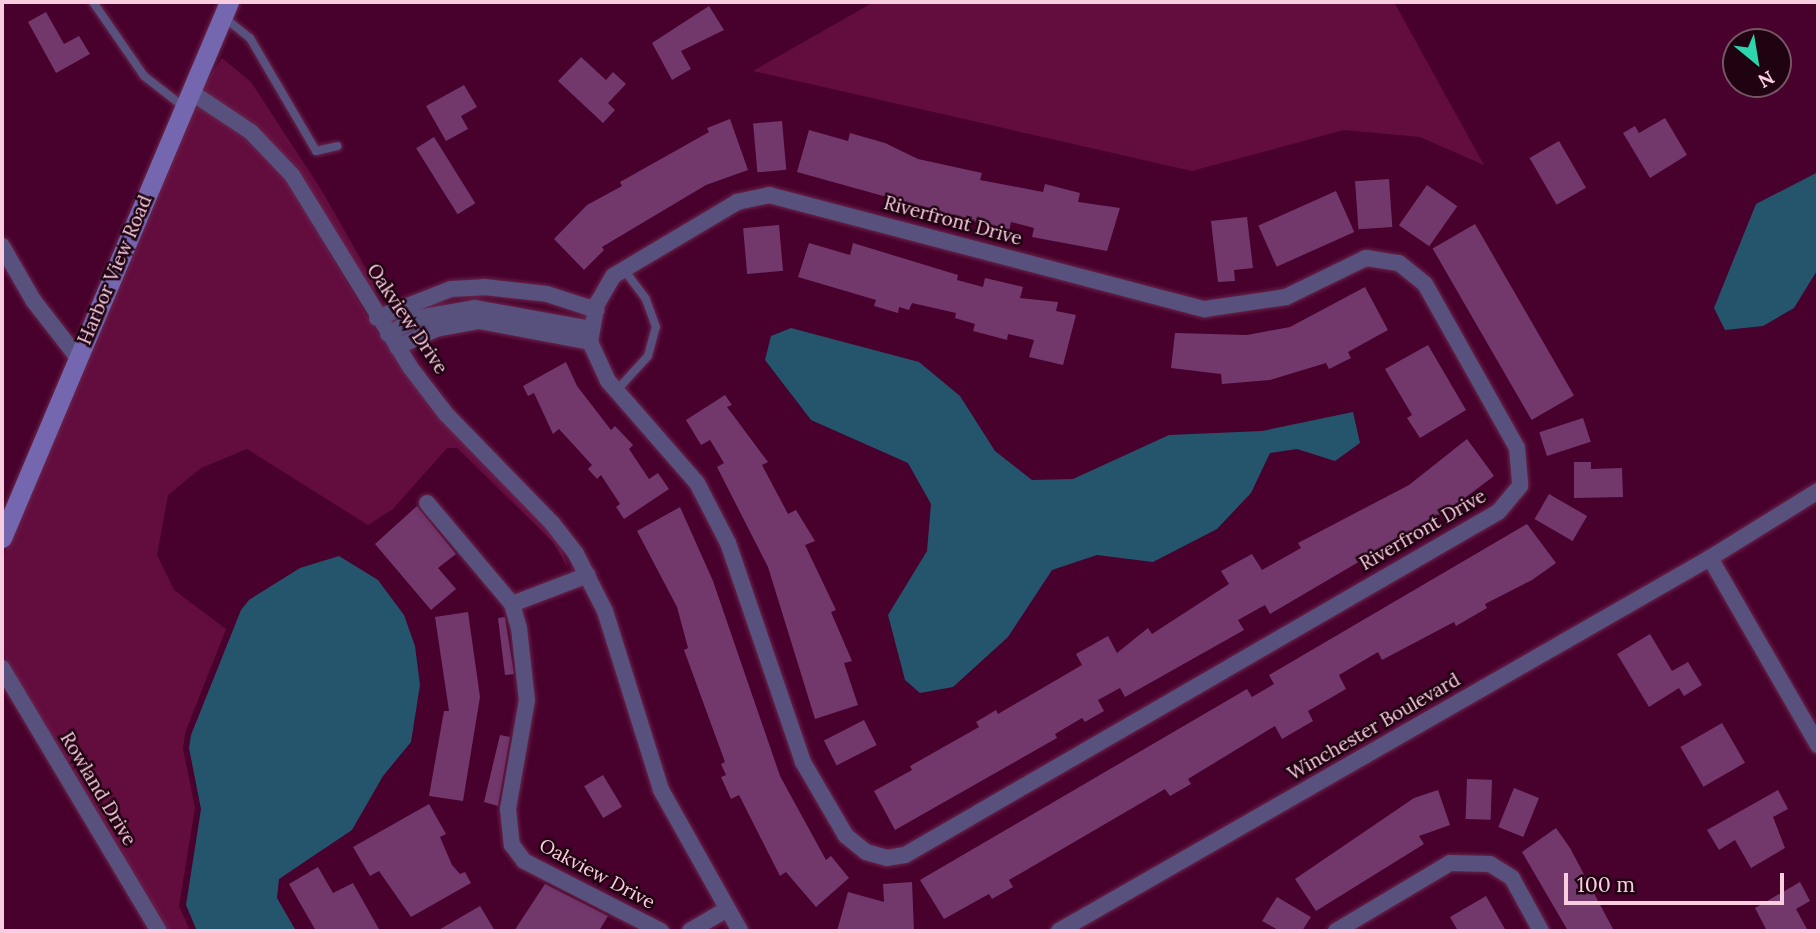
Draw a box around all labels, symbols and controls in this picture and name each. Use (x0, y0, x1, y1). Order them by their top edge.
north arrow (1722, 28, 1792, 98)
text: N (1754, 65, 1779, 94)
street label: Harbor View Road (73, 192, 157, 348)
street label: Riverfront Drive (881, 192, 1025, 250)
street label: Oakview Drive (362, 260, 452, 378)
street label: Riverfront Drive (1356, 485, 1490, 575)
street label: Winchester Boulevard (1284, 668, 1464, 786)
street label: Rowland Drive (55, 728, 141, 850)
street label: Oakview Drive (535, 834, 659, 914)
scale bar (1568, 860, 1788, 904)
text: 100 m (1577, 871, 1635, 898)

